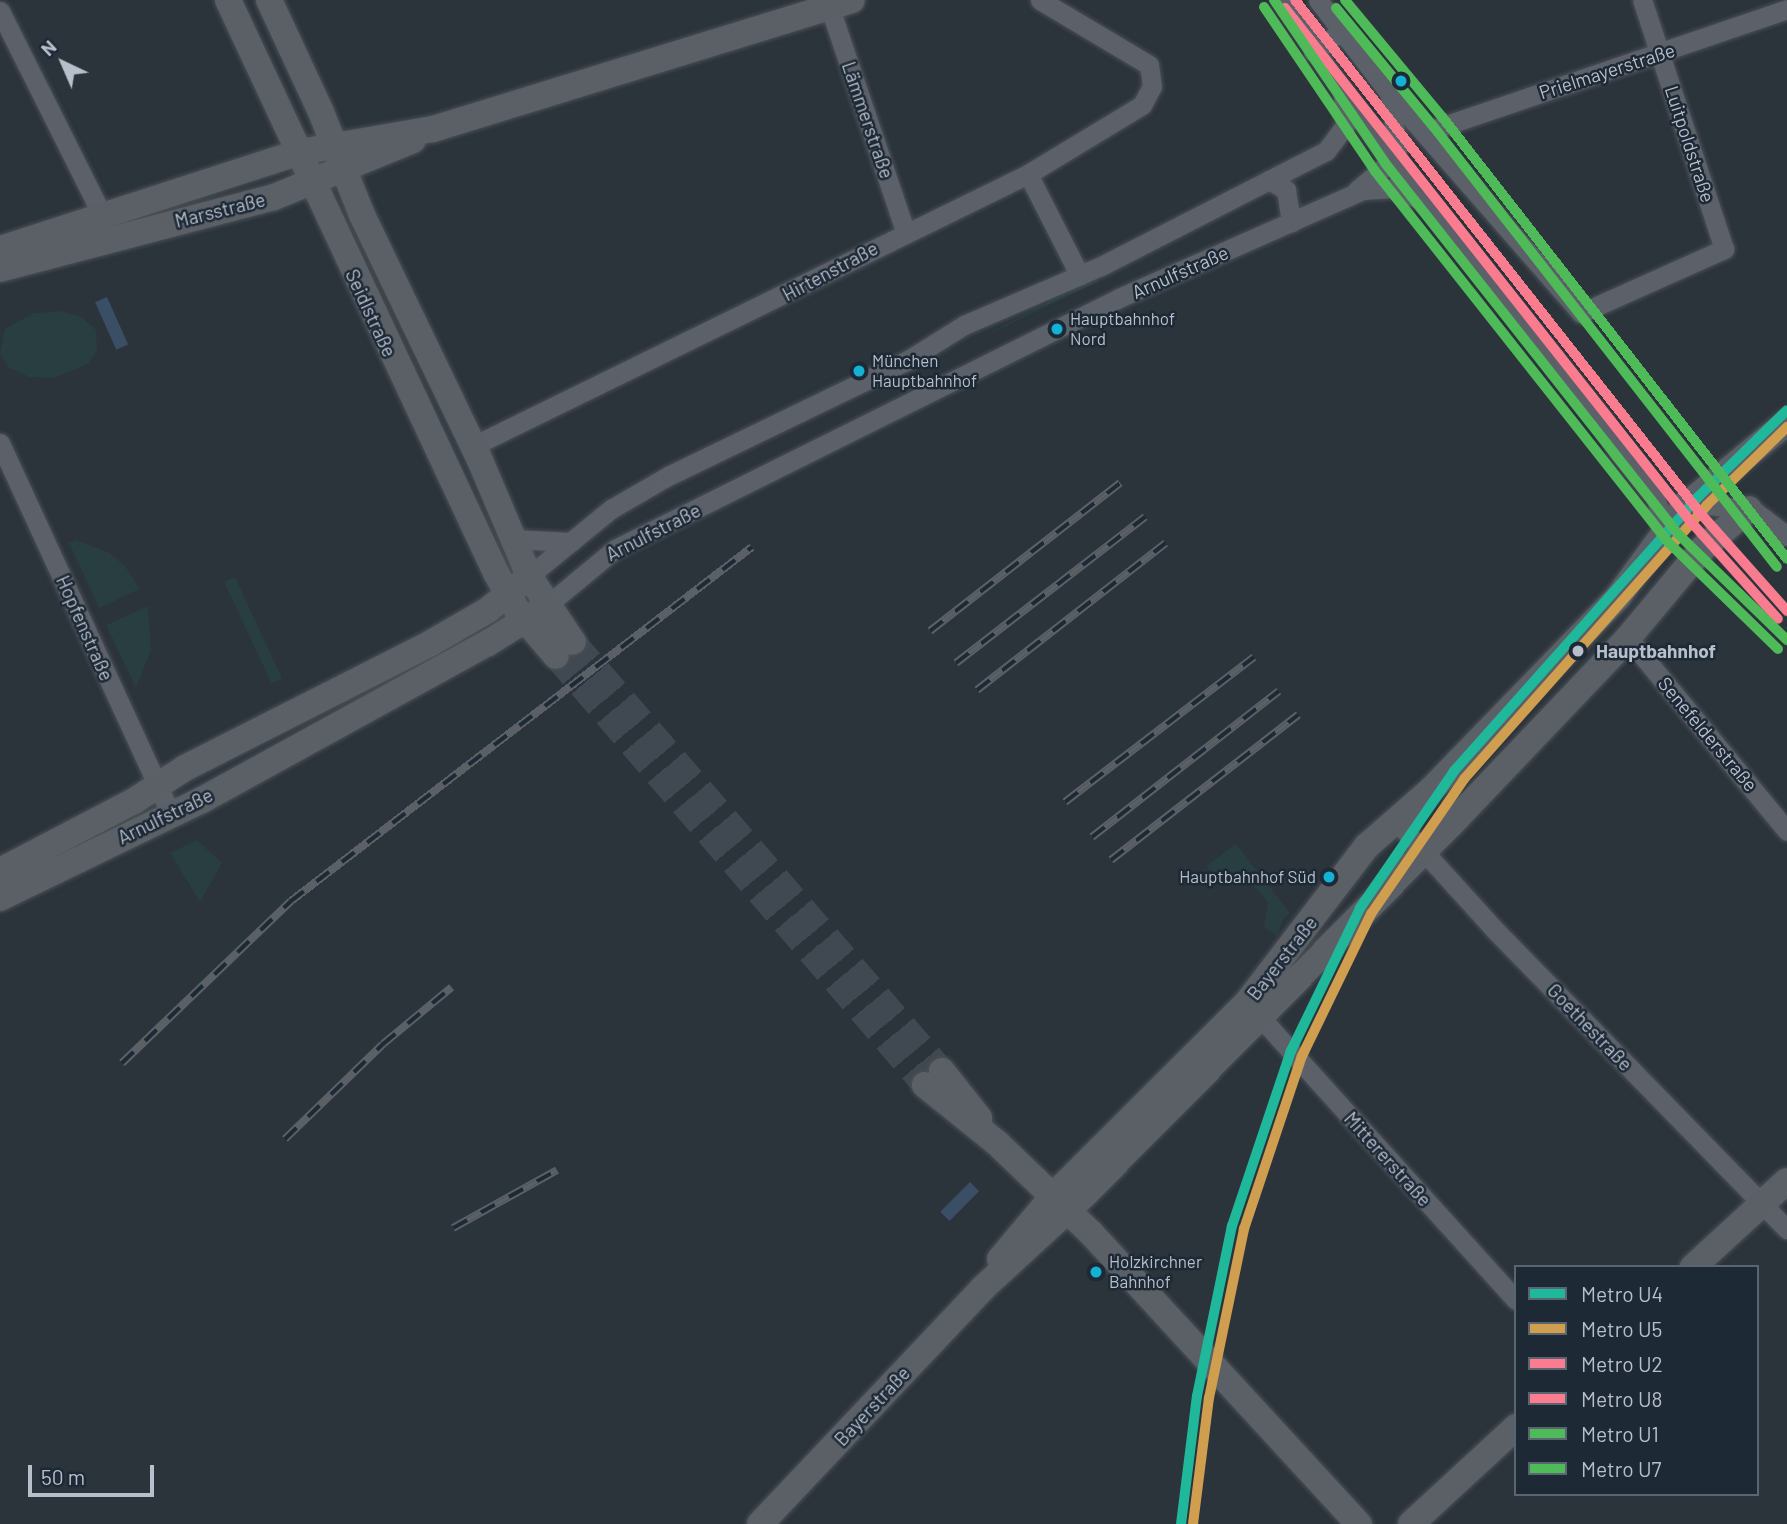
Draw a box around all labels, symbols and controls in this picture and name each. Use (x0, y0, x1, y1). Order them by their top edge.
north arrow (28, 28, 98, 98)
text: N (36, 35, 61, 60)
street label: Prielmayerstraße (1536, 38, 1678, 104)
street label: Lämmerstraße (837, 59, 899, 181)
unlabelled marker (1394, 74, 1408, 88)
street label: Luitpoldstraße (1660, 83, 1720, 205)
street label: Marsstraße (172, 188, 268, 232)
street label: Hirtenstraße (778, 236, 882, 306)
street label: Arnulfstraße (1128, 241, 1232, 303)
street label: Seidlstraße (341, 266, 401, 360)
place label: Hauptbahnhof Nord (1070, 309, 1175, 349)
marker: Hauptbahnhof Nord (1050, 322, 1064, 336)
place label: München Hauptbahnhof (872, 351, 977, 391)
marker: München Hauptbahnhof (852, 364, 866, 378)
street label: Arnulfstraße (602, 498, 704, 566)
street label: Hopfenstraße (52, 572, 118, 684)
marker: Hauptbahnhof (1567, 640, 1589, 662)
place label: Hauptbahnhof (1596, 640, 1716, 662)
street label: Senefelderstraße (1654, 672, 1762, 796)
street label: Arnulfstraße (114, 783, 216, 849)
place label: Hauptbahnhof Süd (1179, 867, 1316, 887)
marker: Hauptbahnhof Süd (1322, 870, 1336, 884)
street label: Bayerstraße (1242, 912, 1322, 1004)
street label: Goethestraße (1543, 979, 1637, 1075)
street label: Mittererstraße (1340, 1107, 1436, 1211)
place label: Holzkirchner Bahnhof (1109, 1252, 1202, 1292)
marker: Holzkirchner Bahnhof (1089, 1265, 1103, 1279)
legend (1514, 1265, 1759, 1496)
text: Metro U4 (1581, 1281, 1663, 1306)
text: Metro U5 (1581, 1316, 1662, 1341)
text: Metro U2 (1581, 1351, 1663, 1376)
street label: Bayerstraße (830, 1362, 914, 1450)
text: Metro U8 (1581, 1386, 1662, 1411)
text: Metro U1 (1581, 1421, 1659, 1446)
scale bar (32, 1450, 158, 1494)
text: Metro U7 (1581, 1456, 1661, 1481)
text: 50 m (41, 1464, 85, 1489)

